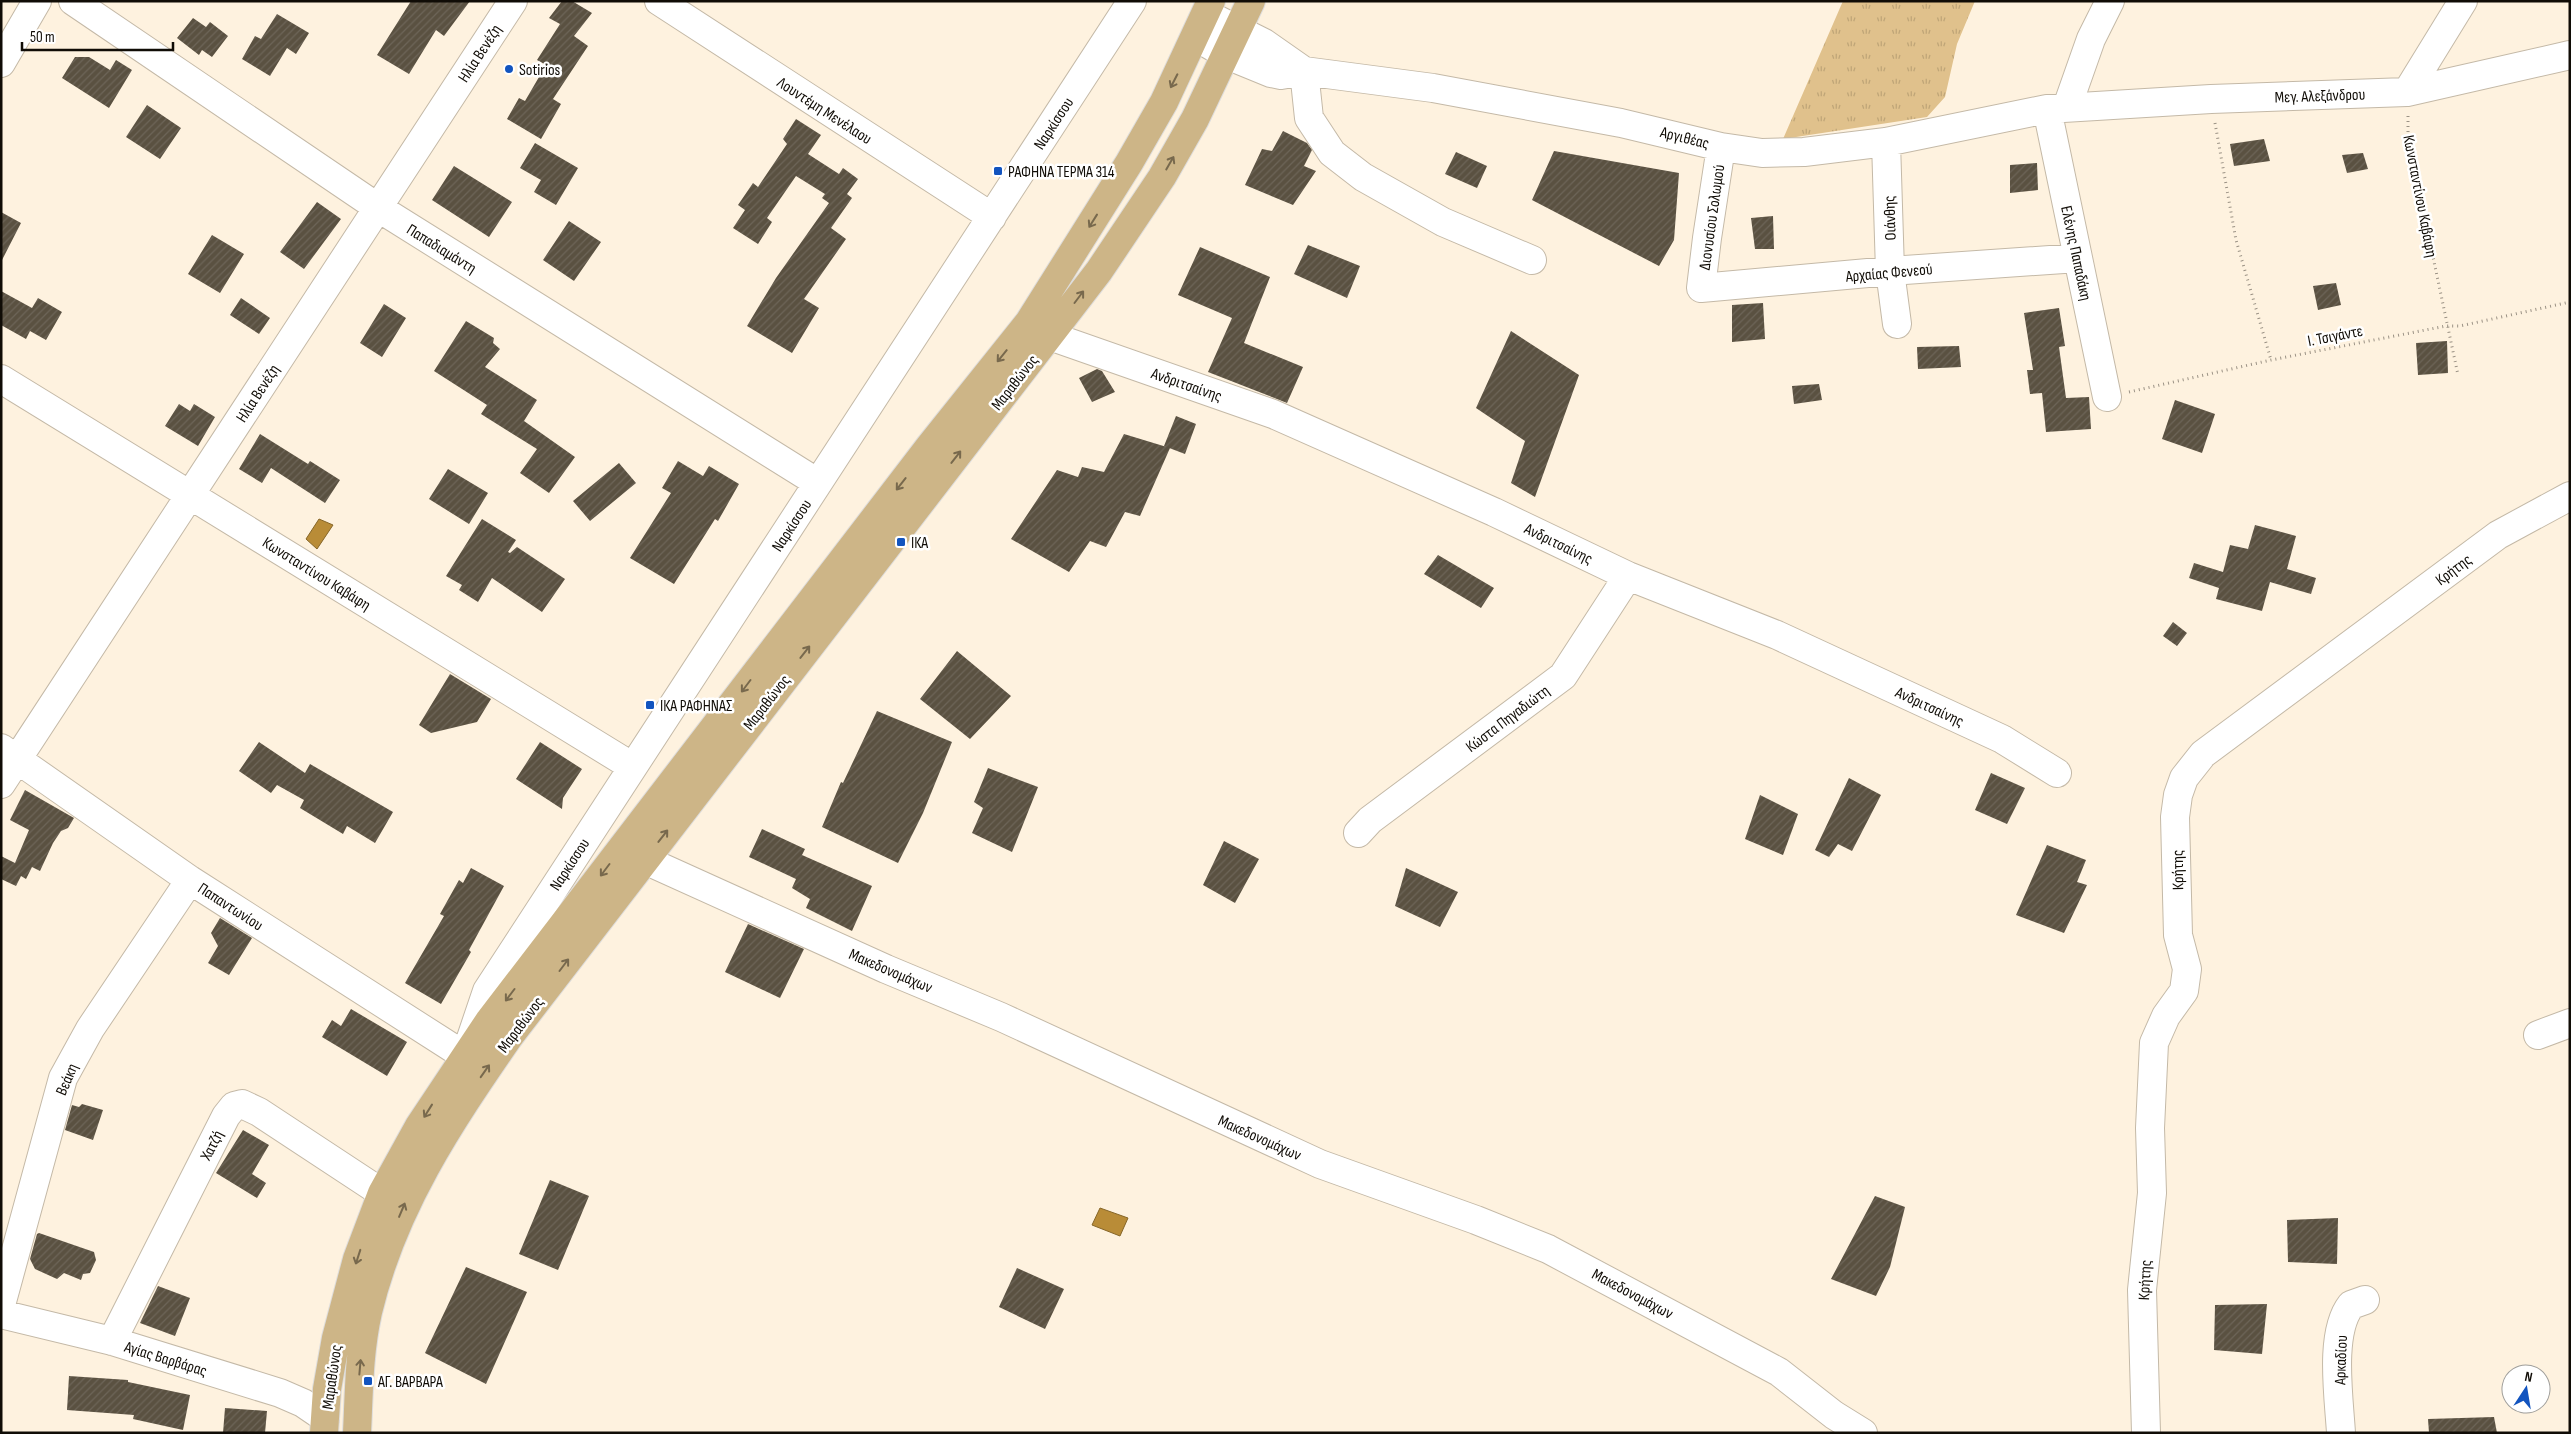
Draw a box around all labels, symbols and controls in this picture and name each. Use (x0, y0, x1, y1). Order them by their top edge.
scale bar (22, 20, 174, 52)
street label: Ηλία Βενέζη (455, 21, 506, 86)
text: 50 m (30, 28, 55, 47)
place label: Sotirios (519, 61, 561, 80)
marker: Sotirios (503, 63, 515, 75)
street label: Λουντέμη Μενέλαου (772, 73, 875, 149)
one-way arrow (1169, 73, 1179, 88)
street label: Μεγ. Αλεξάνδρου (2274, 85, 2366, 108)
street label: Ναρκίσσου (1030, 94, 1078, 154)
street label: Αργιθέας (1657, 123, 1711, 154)
street label: Κωνσταντίνου Καβάφη (2398, 134, 2441, 259)
one-way arrow (1166, 156, 1176, 170)
place label: ΡΑΦΗΝΑ ΤΕΡΜΑ 314 (1008, 163, 1115, 182)
street label: Διονυσίου Σολωμού (1696, 163, 1729, 271)
marker: ΡΑΦΗΝΑ ΤΕΡΜΑ 314 (992, 165, 1004, 177)
street label: Οιάνθης (1880, 195, 1901, 241)
street label: Ελένης Παπαδάκη (2056, 204, 2095, 302)
one-way arrow (1087, 214, 1097, 228)
street label: Παπαδιαμάντη (403, 220, 480, 278)
street label: Αρχαίας Φενεού (1844, 260, 1933, 287)
one-way arrow (1074, 291, 1085, 304)
street label: Ι. Τσιγάντε (2306, 322, 2364, 351)
one-way arrow (997, 349, 1007, 363)
street label: Μαραθώνος (988, 351, 1043, 414)
street label: Ηλία Βενέζη (233, 361, 284, 426)
street label: Ανδριτσαίνης (1148, 364, 1224, 406)
one-way arrow (951, 451, 962, 464)
one-way arrow (896, 477, 907, 490)
street label: Ναρκίσσου (768, 496, 816, 556)
street label: Ανδριτσαίνης (1520, 519, 1596, 569)
street label: Κωνσταντίνου Καβάφη (259, 533, 374, 615)
place label: ΙΚΑ (911, 534, 928, 553)
marker: ΙΚΑ (895, 536, 907, 548)
street label: Κρήτης (2432, 550, 2476, 590)
one-way arrow (799, 646, 810, 659)
street label: Μαραθώνος (740, 671, 795, 734)
one-way arrow (741, 679, 752, 692)
street label: Κώστα Πηγαδιώτη (1462, 682, 1554, 757)
street label: Ανδριτσαίνης (1891, 683, 1967, 731)
place label: ΙΚΑ ΡΑΦΗΝΑΣ (660, 697, 732, 716)
marker: ΙΚΑ ΡΑΦΗΝΑΣ (644, 699, 656, 711)
one-way arrow (658, 829, 668, 843)
street label: Ναρκίσσου (546, 835, 594, 895)
street label: Κρήτης (2169, 850, 2188, 890)
one-way arrow (600, 863, 610, 877)
street label: Παπαντωνίου (194, 879, 266, 935)
street label: Μακεδονομάχων (846, 945, 935, 998)
one-way arrow (559, 958, 569, 972)
one-way arrow (504, 988, 515, 1001)
street label: Μαραθώνος (494, 993, 548, 1057)
street label: Βεάκη (52, 1061, 83, 1098)
one-way arrow (480, 1064, 490, 1078)
one-way arrow (423, 1104, 433, 1118)
street label: Μακεδονομάχων (1215, 1112, 1304, 1165)
street label: Χατζή (196, 1128, 228, 1165)
one-way arrow (398, 1203, 408, 1218)
one-way arrow (352, 1249, 362, 1265)
street label: Κρήτης (2135, 1259, 2156, 1301)
street label: Μακεδονομάχων (1589, 1265, 1676, 1324)
street label: Αρκαδίου (2331, 1335, 2352, 1386)
street label: Αγίας Βαρβάρας (121, 1338, 209, 1381)
street label: Μαραθώνος (319, 1344, 346, 1411)
one-way arrow (355, 1359, 365, 1375)
north arrow (2501, 1364, 2551, 1414)
text: N (2523, 1368, 2534, 1386)
place label: ΑΓ. ΒΑΡΒΑΡΑ (377, 1373, 443, 1392)
marker: ΑΓ. ΒΑΡΒΑΡΑ (362, 1375, 374, 1387)

